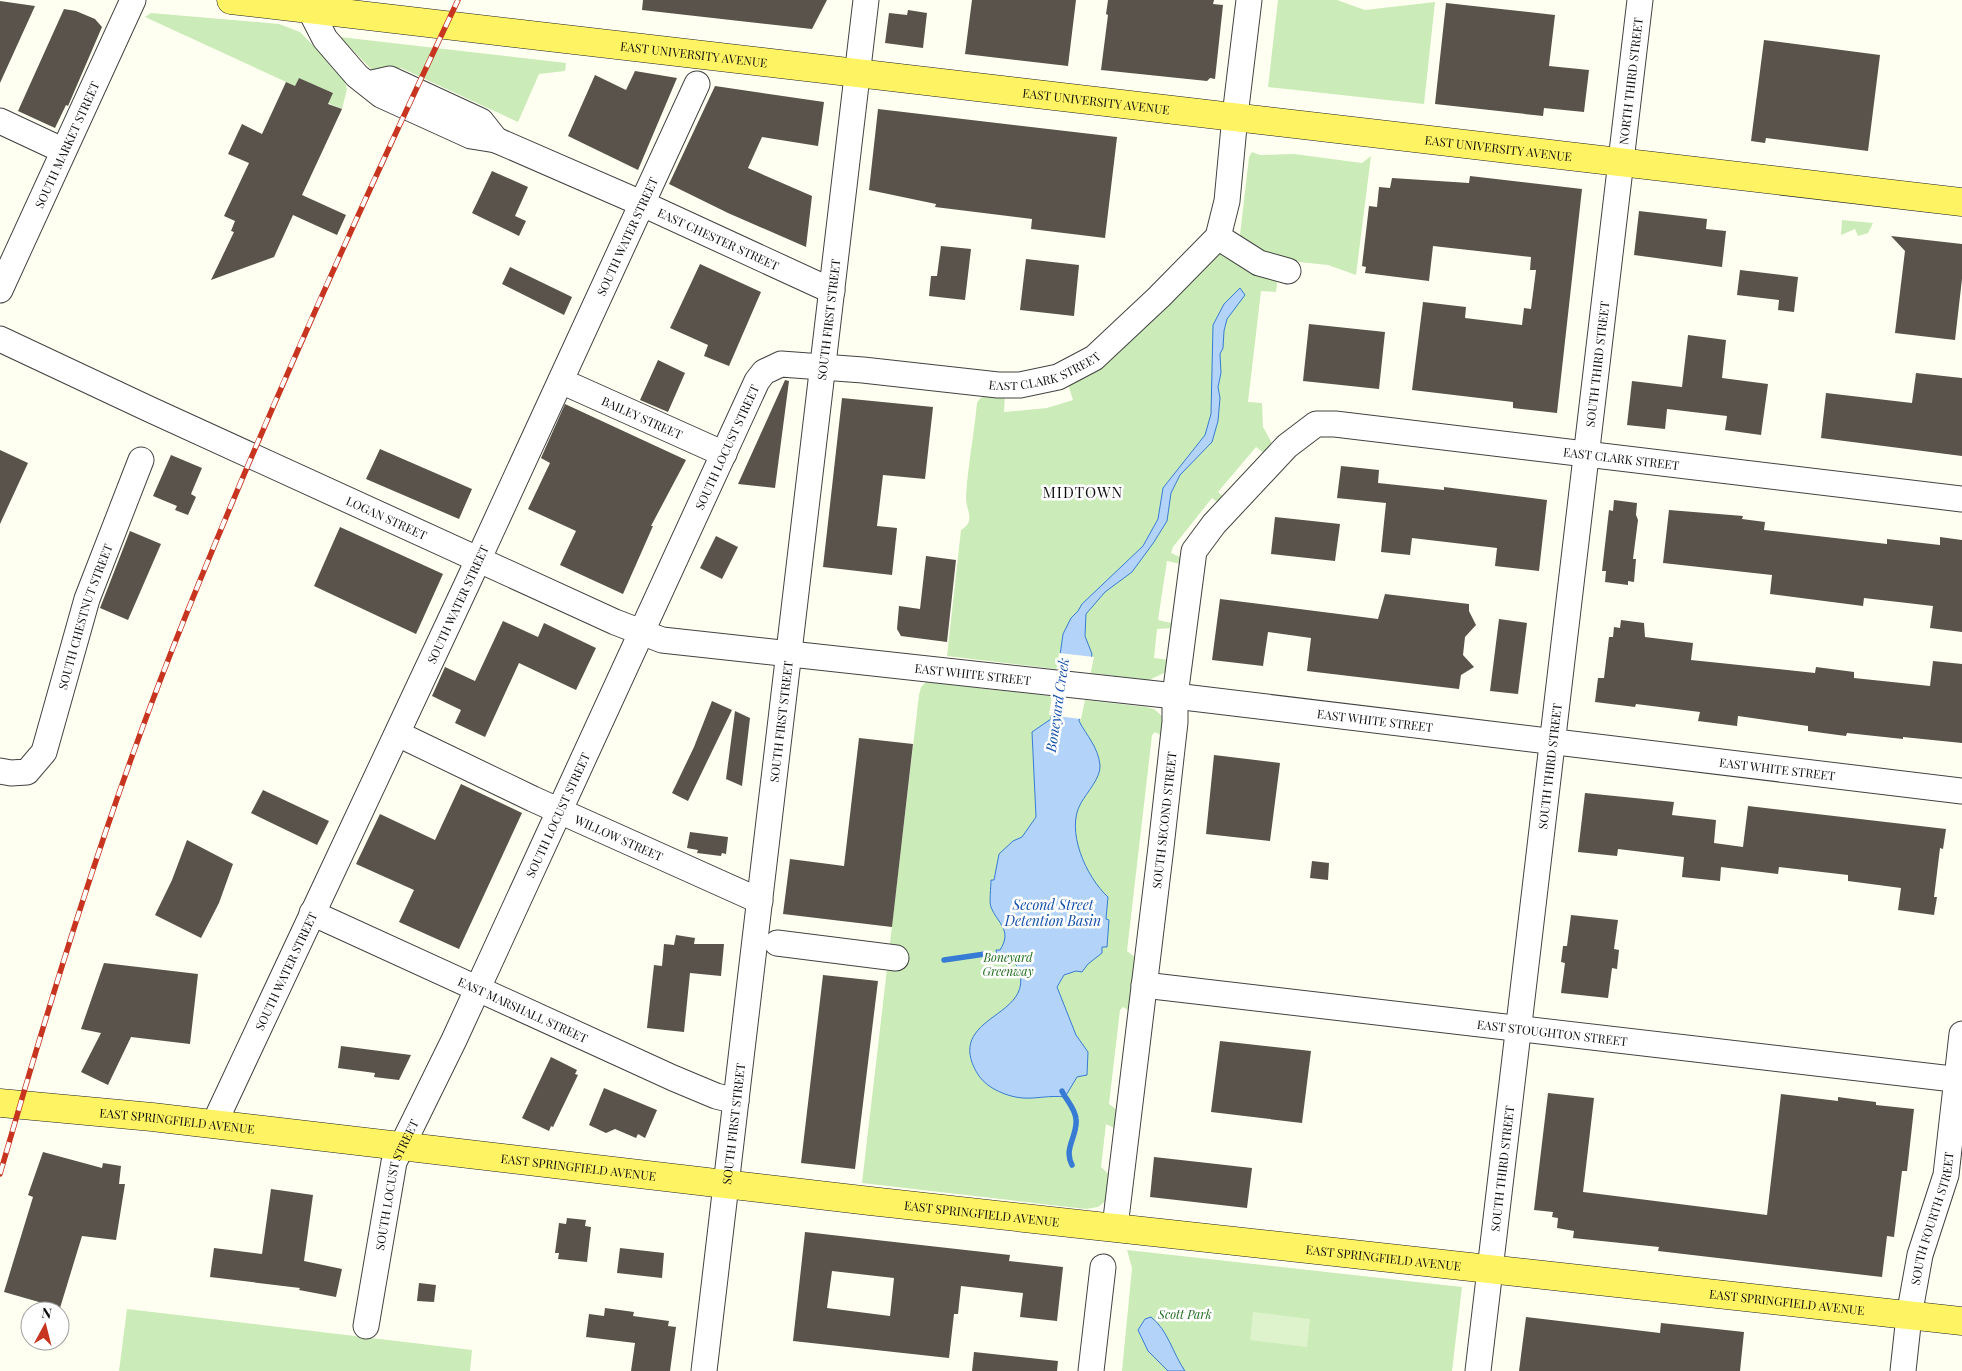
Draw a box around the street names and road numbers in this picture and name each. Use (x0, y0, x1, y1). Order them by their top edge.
street label: NORTH THIRD STREET (1615, 16, 1646, 145)
street label: EAST UNIVERSITY AVENUE (619, 37, 768, 71)
street label: SOUTH MARKET STREET (31, 78, 103, 211)
street label: EAST UNIVERSITY AVENUE (1022, 84, 1171, 117)
street label: EAST UNIVERSITY AVENUE (1424, 131, 1573, 164)
street label: SOUTH WATER STREET (593, 174, 661, 298)
street label: EAST CHESTER STREET (655, 204, 782, 274)
street label: SOUTH FIRST STREET (813, 257, 843, 381)
street label: SOUTH THIRD STREET (1582, 300, 1612, 428)
street label: EAST CLARK STREET (988, 348, 1104, 393)
street label: SOUTH LOCUST STREET (691, 381, 763, 512)
street label: BAILEY STREET (599, 392, 686, 443)
street label: EAST CLARK STREET (1562, 443, 1681, 473)
street label: LOGAN STREET (344, 492, 430, 543)
street label: SOUTH CHESTNUT STREET (54, 541, 116, 691)
street label: SOUTH WATER STREET (423, 542, 492, 666)
street label: SOUTH FIRST STREET (766, 659, 796, 783)
street label: EAST WHITE STREET (914, 660, 1032, 688)
street label: SOUTH THIRD STREET (1534, 702, 1565, 830)
street label: EAST WHITE STREET (1316, 705, 1435, 735)
street label: SOUTH LOCUST STREET (522, 749, 593, 880)
street label: SOUTH SECOND STREET (1148, 750, 1180, 889)
street label: EAST WHITE STREET (1718, 754, 1837, 784)
street label: WILLOW STREET (571, 810, 666, 865)
street label: SOUTH WATER STREET (251, 909, 321, 1033)
street label: EAST MARSHALL STREET (456, 973, 591, 1046)
street label: EAST STOUGHTON STREET (1476, 1016, 1629, 1049)
street label: SOUTH FIRST STREET (718, 1062, 748, 1185)
street label: EAST SPRINGFIELD AVENUE (99, 1104, 256, 1137)
street label: SOUTH THIRD STREET (1487, 1104, 1517, 1232)
street label: SOUTH LOCUST STREET (371, 1116, 422, 1251)
street label: EAST SPRINGFIELD AVENUE (500, 1150, 657, 1184)
street label: SOUTH FOURTH STREET (1907, 1150, 1957, 1286)
street label: EAST SPRINGFIELD AVENUE (903, 1197, 1060, 1230)
street label: EAST SPRINGFIELD AVENUE (1305, 1241, 1462, 1274)
street label: EAST SPRINGFIELD AVENUE (1708, 1285, 1865, 1318)

